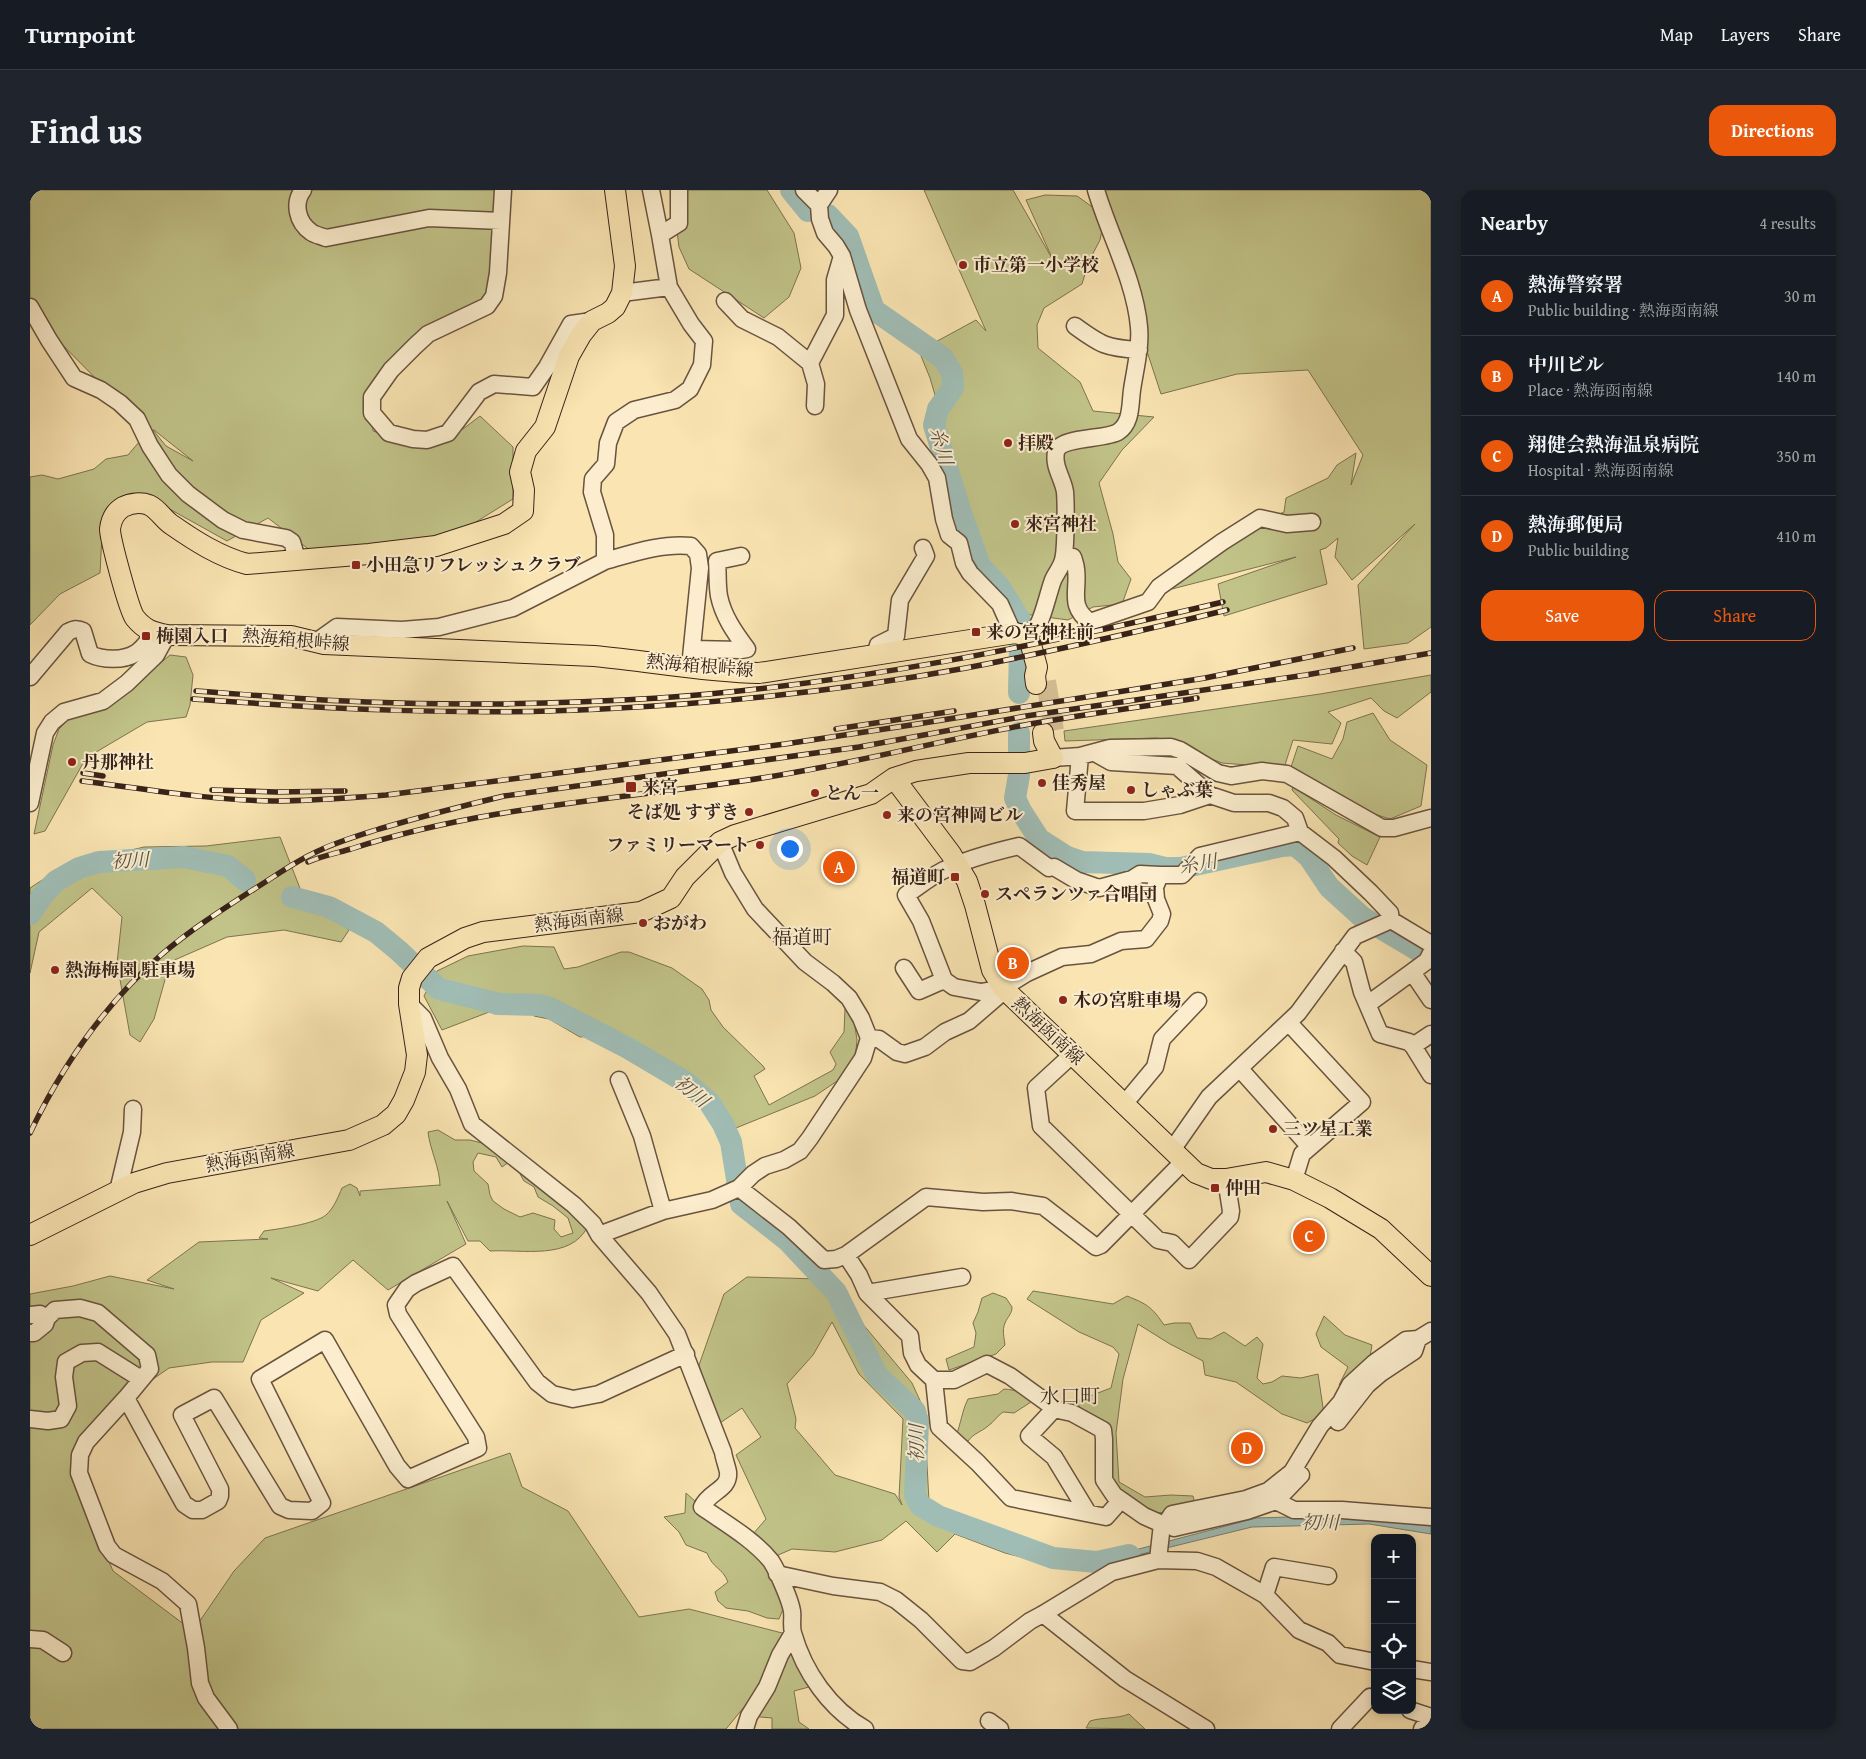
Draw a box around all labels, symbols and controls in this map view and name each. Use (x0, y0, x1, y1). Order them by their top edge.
text: Turnpoint (25, 17, 135, 52)
text: Map (1660, 21, 1693, 48)
text: Layers (1721, 21, 1770, 48)
text: Share (1798, 21, 1841, 48)
text: Find us (30, 105, 143, 156)
button: Directions (1709, 105, 1836, 156)
text: Nearby (1481, 207, 1548, 238)
text: 4 results (1759, 211, 1816, 235)
place label: 市立第一小学校 (973, 251, 1099, 278)
marker: 市立第一小学校 (957, 259, 969, 271)
text: 熱海警察署 (1528, 270, 1623, 298)
text: A (1492, 284, 1502, 308)
text: 30 m (1784, 284, 1816, 308)
text: Public building · 熱海函南線 (1528, 298, 1719, 322)
text: 中川ビル (1528, 350, 1604, 378)
text: B (1492, 364, 1502, 388)
text: 140 m (1776, 364, 1816, 388)
text: Place · 熱海函南線 (1528, 378, 1653, 402)
water label: 糸川 (924, 424, 961, 470)
place label: 拝殿 (1018, 429, 1054, 456)
text: 翔健会熱海温泉病院 (1528, 430, 1699, 458)
marker: 拝殿 (1002, 437, 1014, 449)
text: C (1492, 444, 1502, 468)
text: 350 m (1776, 444, 1816, 468)
text: Hospital · 熱海函南線 (1528, 458, 1674, 482)
place label: 來宮神社 (1025, 510, 1097, 537)
text: 熱海郵便局 (1528, 510, 1623, 538)
marker: 來宮神社 (1009, 518, 1021, 530)
text: D (1492, 524, 1502, 548)
text: 410 m (1776, 524, 1816, 548)
text: Public building (1528, 538, 1629, 562)
place label: 小田急リフレッシュクラブ (366, 551, 581, 578)
marker: 小田急リフレッシュクラブ (350, 559, 362, 571)
button: Save (1481, 590, 1644, 641)
button: Share (1654, 590, 1816, 641)
place label: 来の宮神社前 (986, 618, 1094, 645)
street label: 熱海箱根峠線 (241, 621, 351, 658)
place label: 梅園入口 (156, 622, 228, 649)
marker: 来の宮神社前 (970, 626, 982, 638)
marker: 梅園入口 (140, 630, 152, 642)
street label: 熱海箱根峠線 (645, 647, 755, 684)
place label: 丹那神社 (82, 748, 154, 775)
marker: 丹那神社 (66, 756, 78, 768)
place label: 佳秀屋 (1052, 769, 1106, 796)
place label: 来宮 (642, 773, 678, 800)
place label: しゃぶ葉 (1141, 776, 1213, 803)
marker: 佳秀屋 (1036, 777, 1048, 789)
place label: とん一 (825, 779, 879, 806)
marker: 来宮 (624, 780, 638, 794)
marker: しゃぶ葉 (1125, 784, 1137, 796)
marker: とん一 (809, 787, 821, 799)
place label: そば処 すずき (627, 798, 739, 825)
place label: 来の宮神岡ビル (897, 801, 1023, 828)
marker: そば処 すずき (743, 806, 755, 818)
marker: 来の宮神岡ビル (881, 809, 893, 821)
place label: ファミリーマート (606, 831, 750, 858)
your location (777, 836, 803, 862)
marker: ファミリーマート (754, 839, 766, 851)
water label: 初川 (110, 845, 152, 875)
water label: 糸川 (1177, 846, 1221, 880)
pin: A (823, 848, 855, 886)
place label: 福道町 (891, 863, 945, 890)
marker: 福道町 (949, 871, 961, 883)
place label: スペランツァ合唱団 (995, 880, 1157, 907)
marker: スペランツァ合唱団 (979, 888, 991, 900)
street label: 熱海函南線 (533, 901, 625, 938)
place label: おがわ (653, 909, 707, 936)
marker: おがわ (637, 917, 649, 929)
district label: 福道町 (772, 922, 832, 951)
pin: B (997, 944, 1029, 982)
place label: 熱海梅園 駐車場 (65, 956, 195, 983)
marker: 熱海梅園 駐車場 (49, 964, 61, 976)
place label: 木の宮駐車場 (1073, 986, 1181, 1013)
street label: 熱海函南線 (1006, 990, 1090, 1071)
marker: 木の宮駐車場 (1057, 994, 1069, 1006)
water label: 初川 (668, 1068, 717, 1115)
place label: 三ツ星工業 (1283, 1115, 1373, 1142)
marker: 三ツ星工業 (1267, 1123, 1279, 1135)
street label: 熱海函南線 (203, 1136, 297, 1179)
place label: 仲田 (1225, 1174, 1261, 1201)
marker: 仲田 (1209, 1182, 1221, 1194)
pin: C (1293, 1217, 1325, 1255)
district label: 水口町 (1040, 1381, 1100, 1410)
water label: 初川 (902, 1422, 930, 1462)
pin: D (1231, 1429, 1263, 1467)
water label: 初川 (1301, 1508, 1341, 1536)
map controls (1371, 1534, 1416, 1714)
button: + (1371, 1534, 1416, 1579)
button: − (1371, 1579, 1416, 1624)
button: locate (1371, 1624, 1416, 1669)
button: layers (1371, 1669, 1416, 1714)

